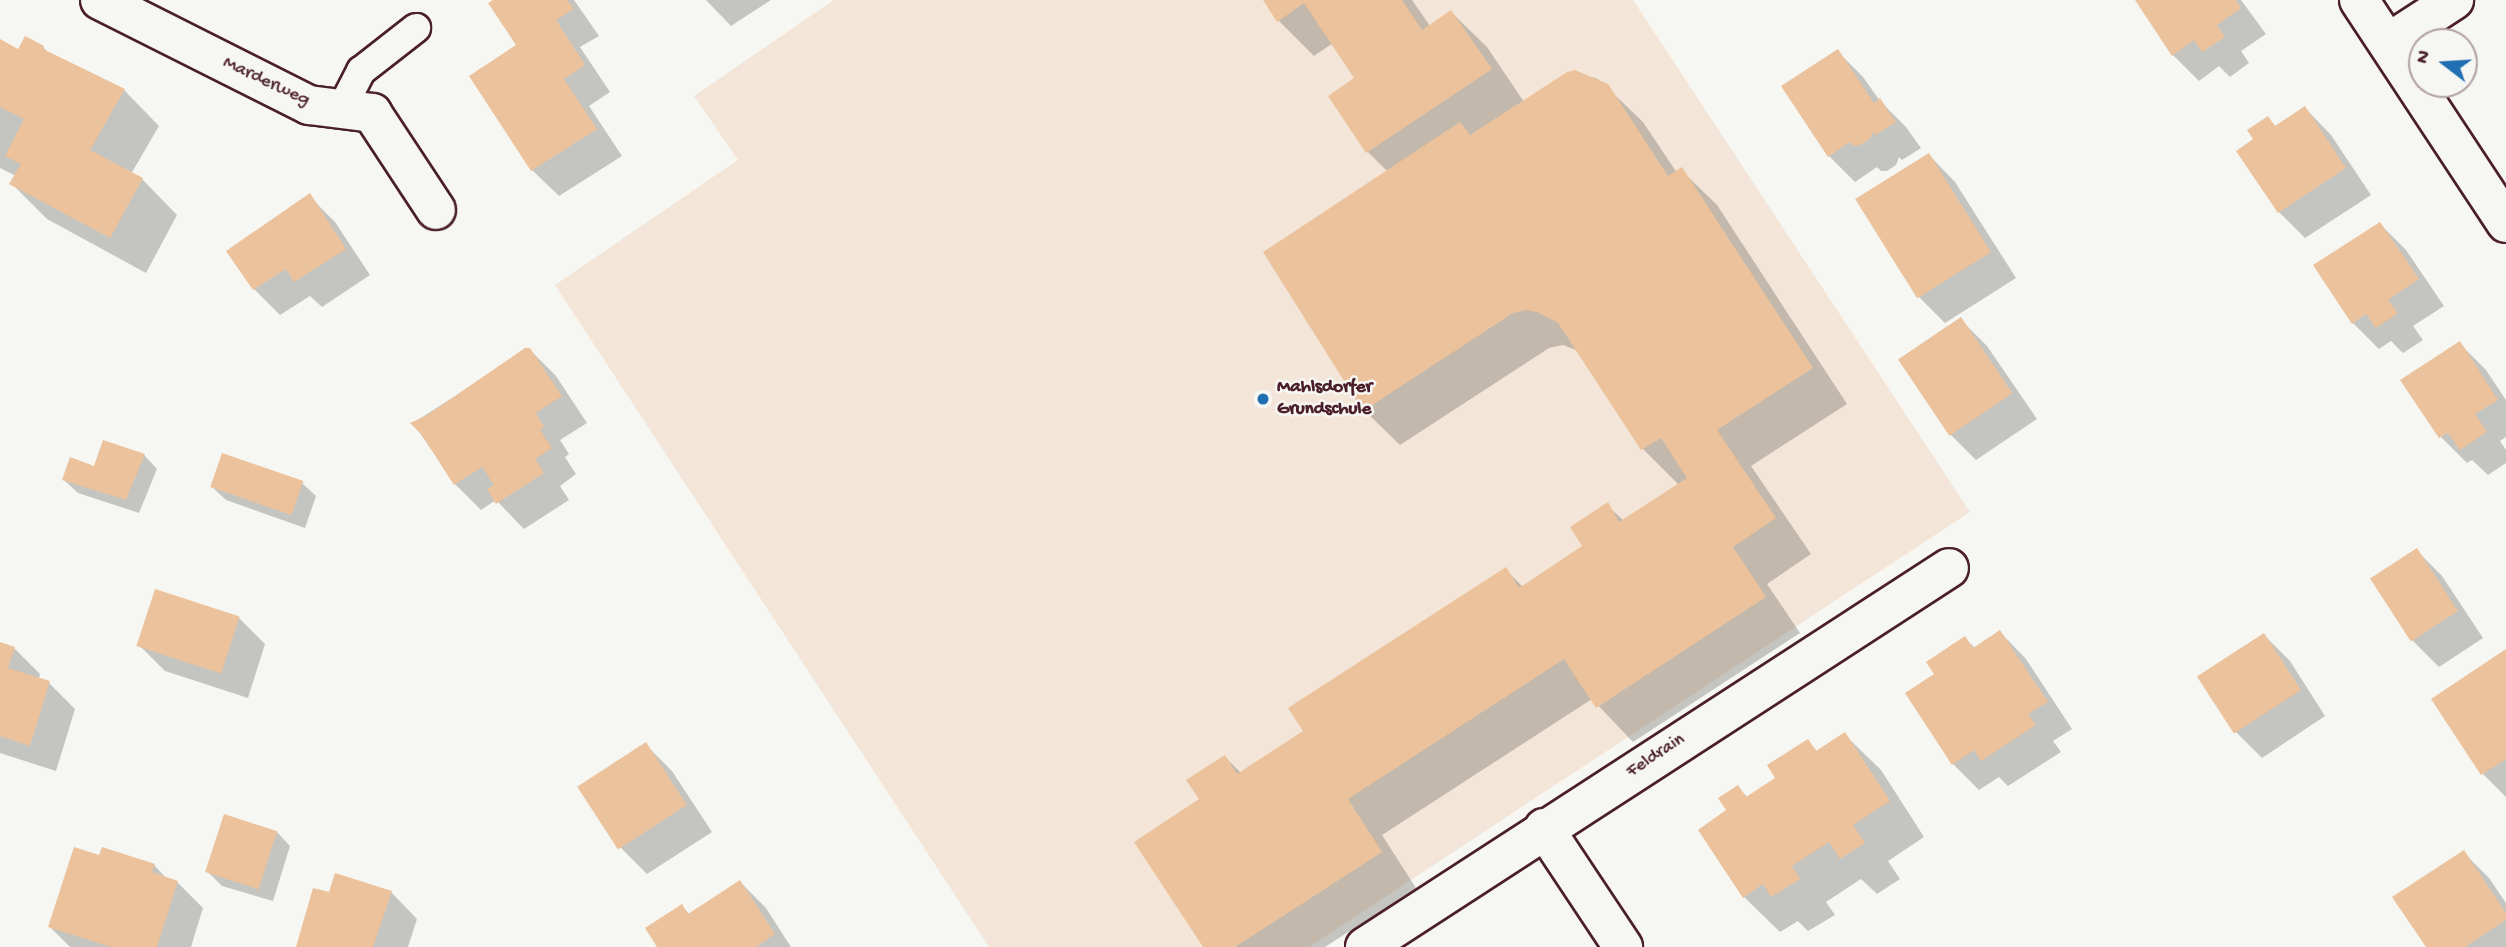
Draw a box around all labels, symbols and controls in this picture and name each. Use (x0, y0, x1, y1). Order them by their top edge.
north arrow (2408, 28, 2478, 98)
text: N (2412, 48, 2437, 67)
street label: Marderweg (219, 52, 313, 112)
place label: Mahlsdorfer Grundschule (1277, 377, 1372, 421)
marker: Mahlsdorfer Grundschule (1255, 391, 1271, 407)
street label: Feldrain (1622, 729, 1690, 783)

